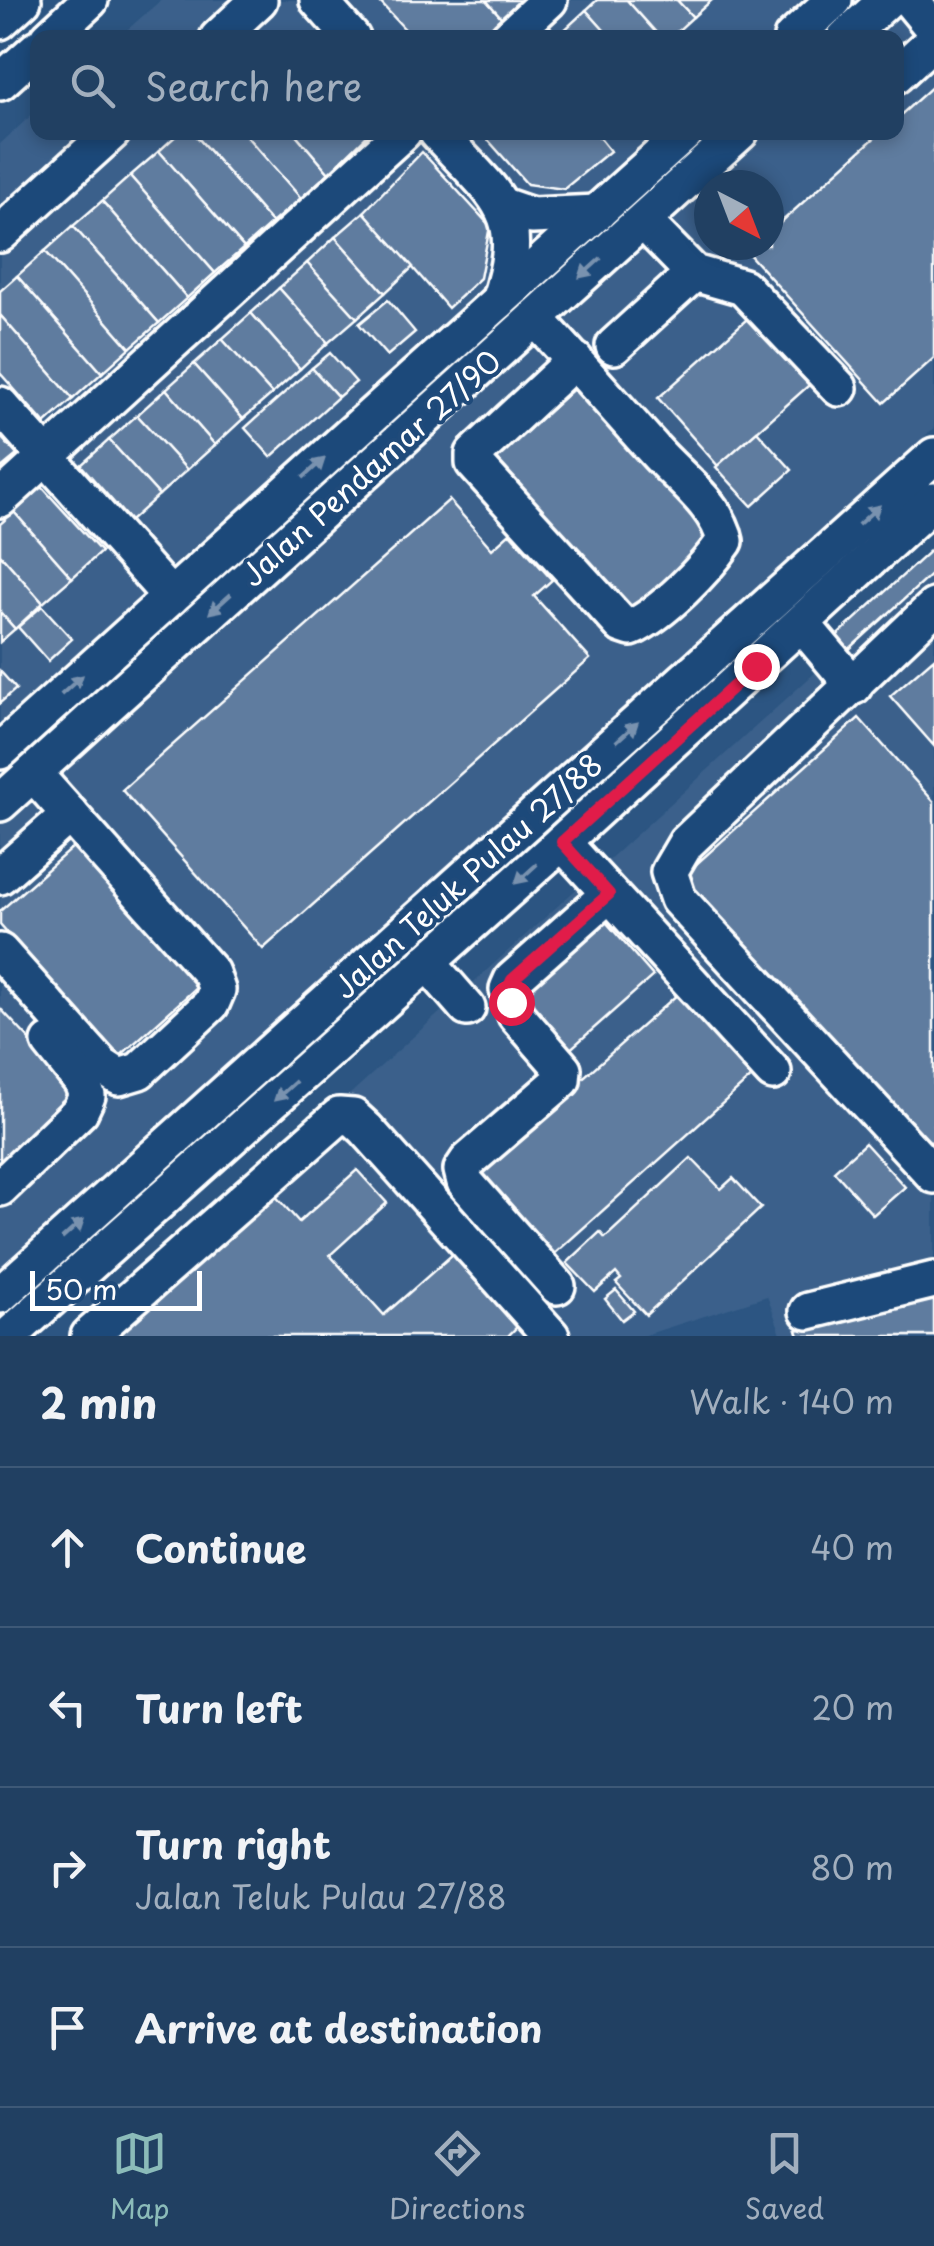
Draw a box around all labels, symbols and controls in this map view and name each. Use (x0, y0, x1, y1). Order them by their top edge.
search box (30, 30, 904, 140)
text: Search here (145, 57, 362, 114)
icon: search (65, 58, 120, 113)
north arrow (694, 170, 784, 260)
one-way arrow (578, 257, 603, 279)
street label: Jalan Pendamar 27/90 (230, 338, 510, 596)
one-way arrow (302, 457, 326, 480)
one-way arrow (856, 504, 881, 526)
one-way arrow (208, 592, 232, 615)
route end (734, 644, 780, 690)
one-way arrow (59, 675, 84, 697)
one-way arrow (614, 721, 639, 743)
street label: Jalan Teluk Pulau 27/88 (322, 742, 612, 1008)
one-way arrow (514, 862, 538, 885)
route start (489, 980, 535, 1026)
one-way arrow (273, 1080, 298, 1102)
one-way arrow (60, 1219, 85, 1241)
scale bar (30, 1266, 202, 1310)
text: 50 m (45, 1267, 118, 1310)
text: 2 min (40, 1370, 157, 1433)
text: Walk · 140 m (689, 1377, 894, 1425)
text: Continue (135, 1519, 306, 1576)
icon: ahead (40, 1520, 95, 1575)
text: 40 m (810, 1523, 894, 1571)
text: Turn left (135, 1679, 303, 1736)
icon: left (40, 1680, 95, 1735)
text: 20 m (812, 1683, 894, 1731)
text: Turn right (135, 1815, 331, 1872)
icon: right (40, 1840, 95, 1895)
text: 80 m (810, 1843, 894, 1891)
text: Jalan Teluk Pulau 27/88 (135, 1872, 507, 1920)
text: Arrive at destination (135, 1999, 543, 2056)
icon: arrive (40, 2000, 95, 2055)
tab: Map (110, 2126, 170, 2229)
tab: Directions (389, 2126, 525, 2229)
tab: Saved (745, 2126, 824, 2229)

